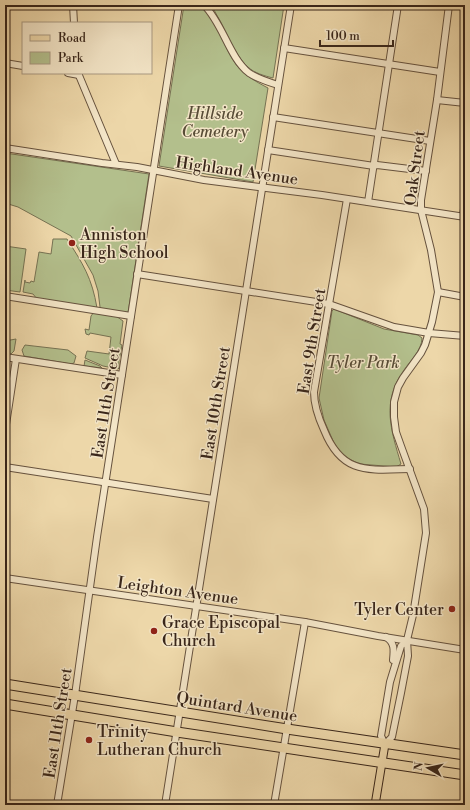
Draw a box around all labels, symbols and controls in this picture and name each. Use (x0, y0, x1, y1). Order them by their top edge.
legend (22, 22, 152, 74)
scale bar (320, 22, 393, 48)
text: 100 m (326, 29, 360, 44)
text: Road (58, 31, 86, 46)
text: Park (58, 51, 84, 66)
park label: Hillside Cemetery (181, 104, 249, 142)
street label: Oak Street (400, 129, 430, 207)
street label: Highland Avenue (174, 152, 299, 189)
place label: Anniston High School (79, 225, 169, 263)
marker: Anniston High School (67, 238, 77, 248)
street label: East 9th Street (294, 286, 330, 396)
street label: East 10th Street (197, 345, 235, 461)
street label: East 11th Street (87, 346, 125, 460)
park label: Tyler Park (326, 353, 400, 373)
street label: Leighton Avenue (116, 573, 240, 609)
place label: Tyler Center (354, 600, 444, 620)
marker: Tyler Center (447, 604, 457, 614)
place label: Grace Episcopal Church (162, 613, 280, 651)
marker: Grace Episcopal Church (149, 626, 159, 636)
street label: East 11th Street (39, 666, 77, 780)
street label: Quintard Avenue (175, 688, 299, 726)
place label: Trinity Lutheran Church (97, 722, 222, 760)
marker: Trinity Lutheran Church (84, 735, 94, 745)
north arrow (408, 748, 448, 788)
text: N (412, 761, 427, 772)

